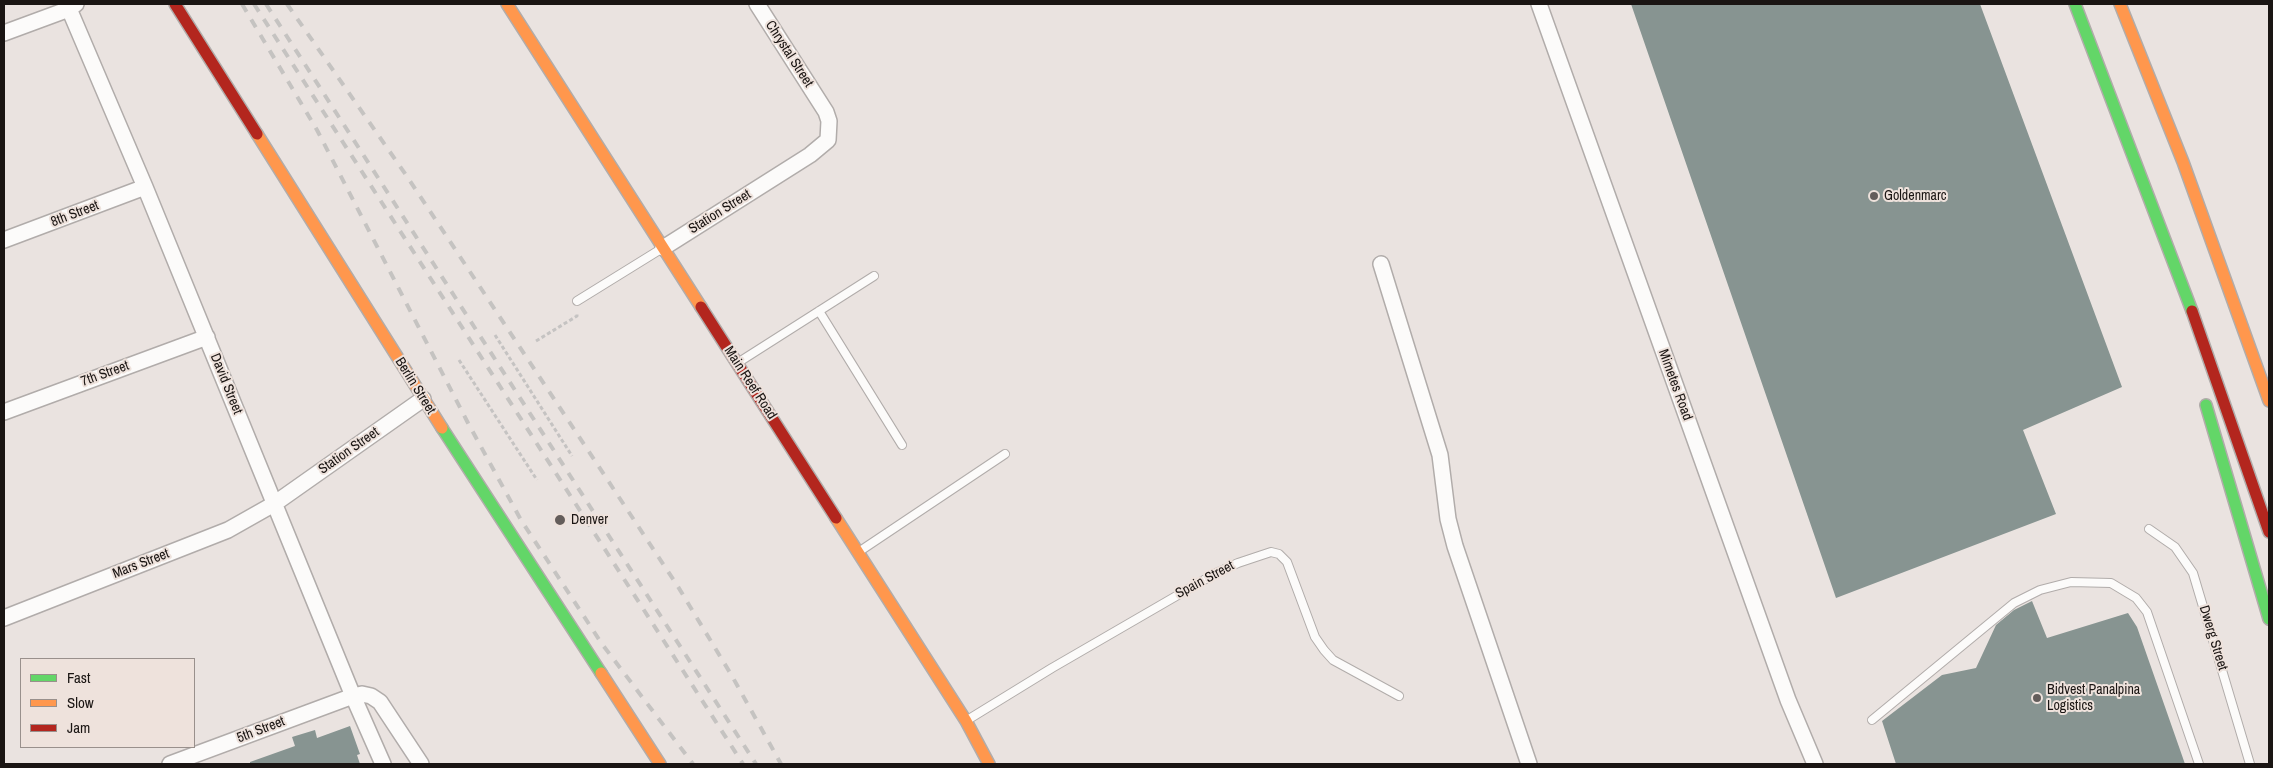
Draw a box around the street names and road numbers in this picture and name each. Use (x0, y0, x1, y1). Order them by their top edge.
street label: Chrystal Street (761, 18, 817, 90)
street label: Station Street (686, 186, 754, 238)
street label: 8th Street (49, 197, 101, 231)
street label: Main Reef Road (720, 343, 780, 423)
street label: Mimetes Road (1654, 347, 1696, 423)
street label: David Street (206, 351, 246, 417)
street label: Berlin Street (391, 354, 439, 418)
street label: 7th Street (79, 358, 131, 390)
street label: Station Street (315, 424, 383, 478)
street label: Mars Street (110, 546, 172, 582)
street label: Spain Street (1173, 558, 1237, 602)
street label: Dwerg Street (2195, 604, 2231, 672)
street label: 5th Street (235, 713, 287, 747)

